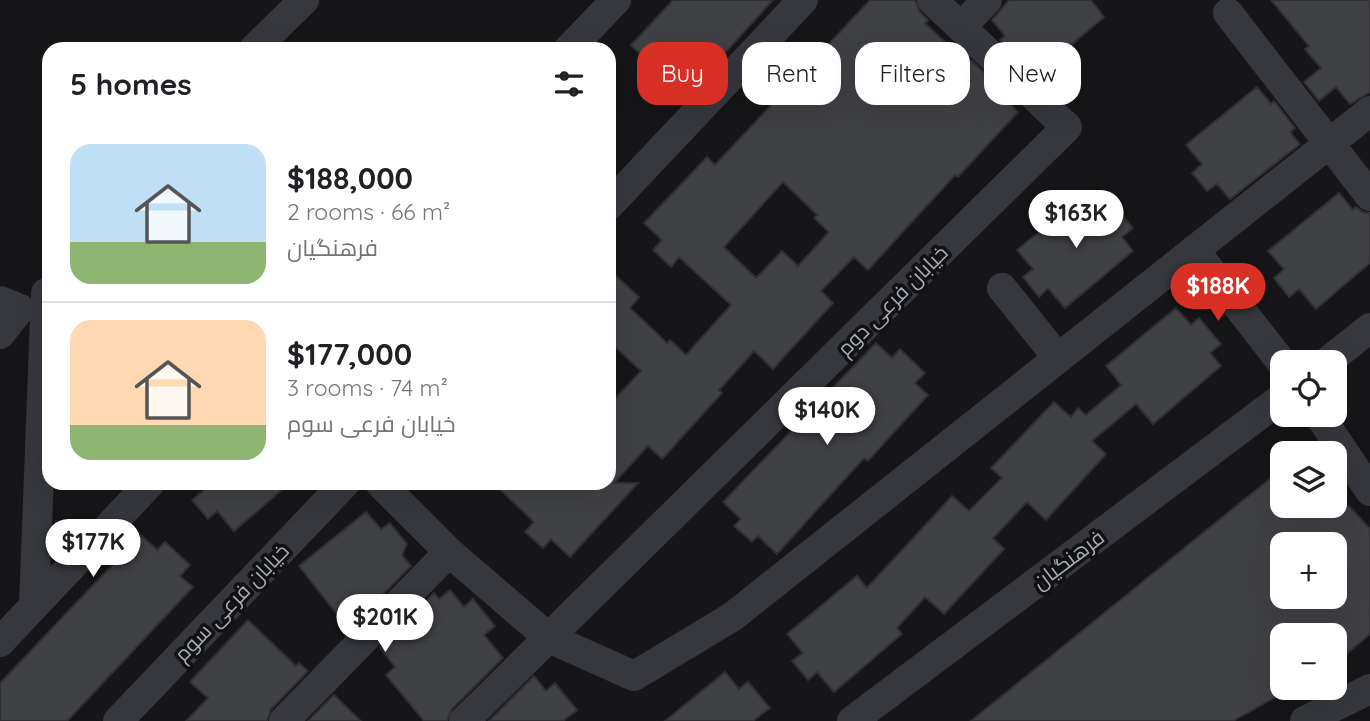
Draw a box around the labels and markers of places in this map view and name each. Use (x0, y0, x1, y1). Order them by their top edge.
pin: $163K (1027, 190, 1125, 250)
pin: $188K (1169, 264, 1267, 323)
pin: $140K (778, 388, 876, 447)
pin: $177K (44, 520, 142, 579)
pin: $201K (336, 594, 434, 654)

